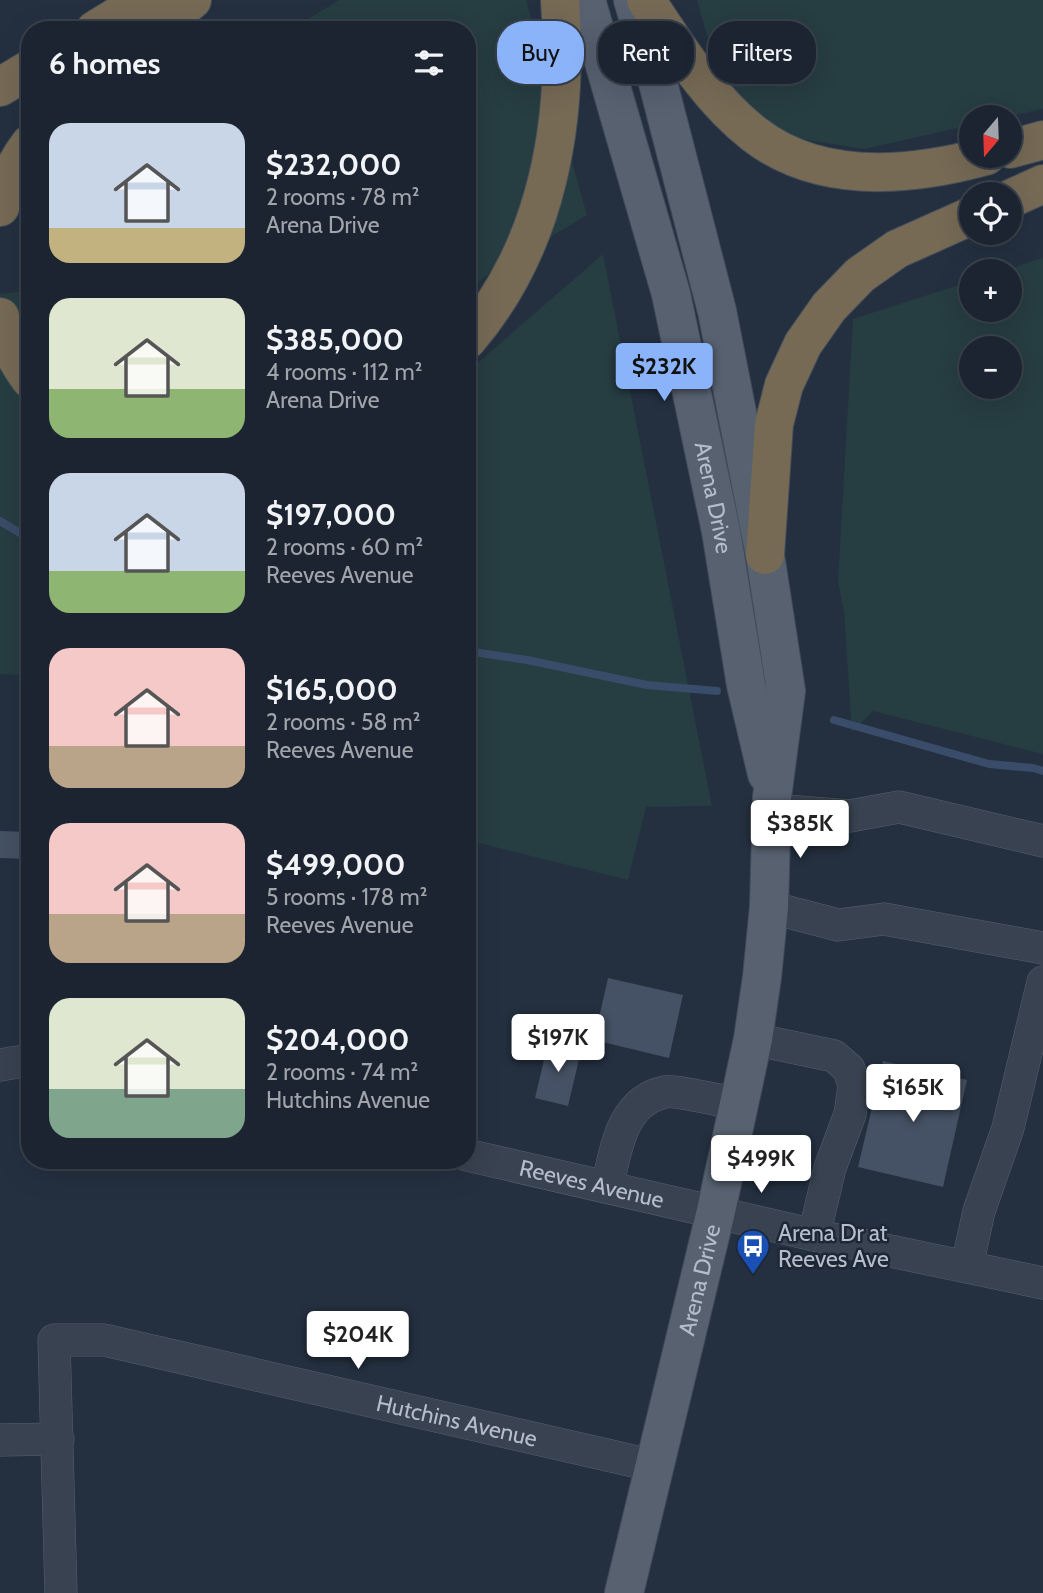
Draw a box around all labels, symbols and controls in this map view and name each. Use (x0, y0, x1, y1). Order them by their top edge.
chip: Buy (497, 21, 584, 84)
chip: Rent (598, 21, 694, 84)
chip: Filters (708, 21, 816, 84)
icon: filters (410, 44, 448, 82)
text: 6 homes (49, 45, 160, 82)
north arrow (959, 105, 1022, 168)
map controls (959, 105, 1022, 399)
text: $232,000 (266, 146, 402, 183)
icon: home (105, 151, 189, 235)
button: locate (959, 182, 1022, 245)
text: 2 rooms · 78 m² (266, 183, 420, 211)
text: Arena Drive (266, 211, 380, 239)
button: + (959, 259, 1022, 322)
text: $385,000 (266, 321, 404, 358)
icon: home (105, 326, 189, 410)
button: − (959, 336, 1022, 399)
pin: $232K (615, 344, 713, 403)
text: $232K (632, 352, 696, 380)
text: 4 rooms · 112 m² (266, 358, 422, 386)
text: Arena Drive (266, 386, 380, 414)
street label: Arena Drive (688, 439, 738, 556)
text: $197,000 (266, 496, 396, 533)
icon: home (105, 501, 189, 585)
text: 2 rooms · 60 m² (266, 533, 423, 561)
text: Reeves Avenue (266, 561, 413, 589)
text: $165,000 (266, 671, 398, 708)
icon: home (105, 676, 189, 760)
text: 2 rooms · 58 m² (266, 708, 420, 736)
text: Reeves Avenue (266, 736, 413, 764)
pin: $385K (751, 800, 849, 860)
text: $385K (767, 809, 833, 837)
text: $499,000 (266, 846, 405, 883)
icon: home (105, 851, 189, 935)
text: 5 rooms · 178 m² (266, 883, 427, 911)
text: Reeves Avenue (266, 911, 413, 939)
pin: $197K (509, 1014, 607, 1074)
text: $204,000 (266, 1021, 409, 1058)
text: $197K (528, 1023, 588, 1051)
icon: home (105, 1026, 189, 1110)
text: 2 rooms · 74 m² (266, 1058, 418, 1086)
pin: $165K (864, 1064, 962, 1124)
text: $165K (882, 1073, 944, 1101)
text: Hutchins Avenue (266, 1086, 430, 1114)
pin: $499K (712, 1136, 810, 1195)
text: $499K (727, 1144, 795, 1172)
street label: Reeves Avenue (517, 1154, 667, 1214)
place label: Arena Dr at Reeves Ave (778, 1219, 889, 1273)
street label: Arena Drive (672, 1221, 726, 1338)
bus stop icon: Arena Dr at Reeves Ave (734, 1227, 772, 1276)
pin: $204K (309, 1312, 407, 1371)
text: $204K (323, 1320, 393, 1348)
street label: Hutchins Avenue (374, 1389, 540, 1453)

